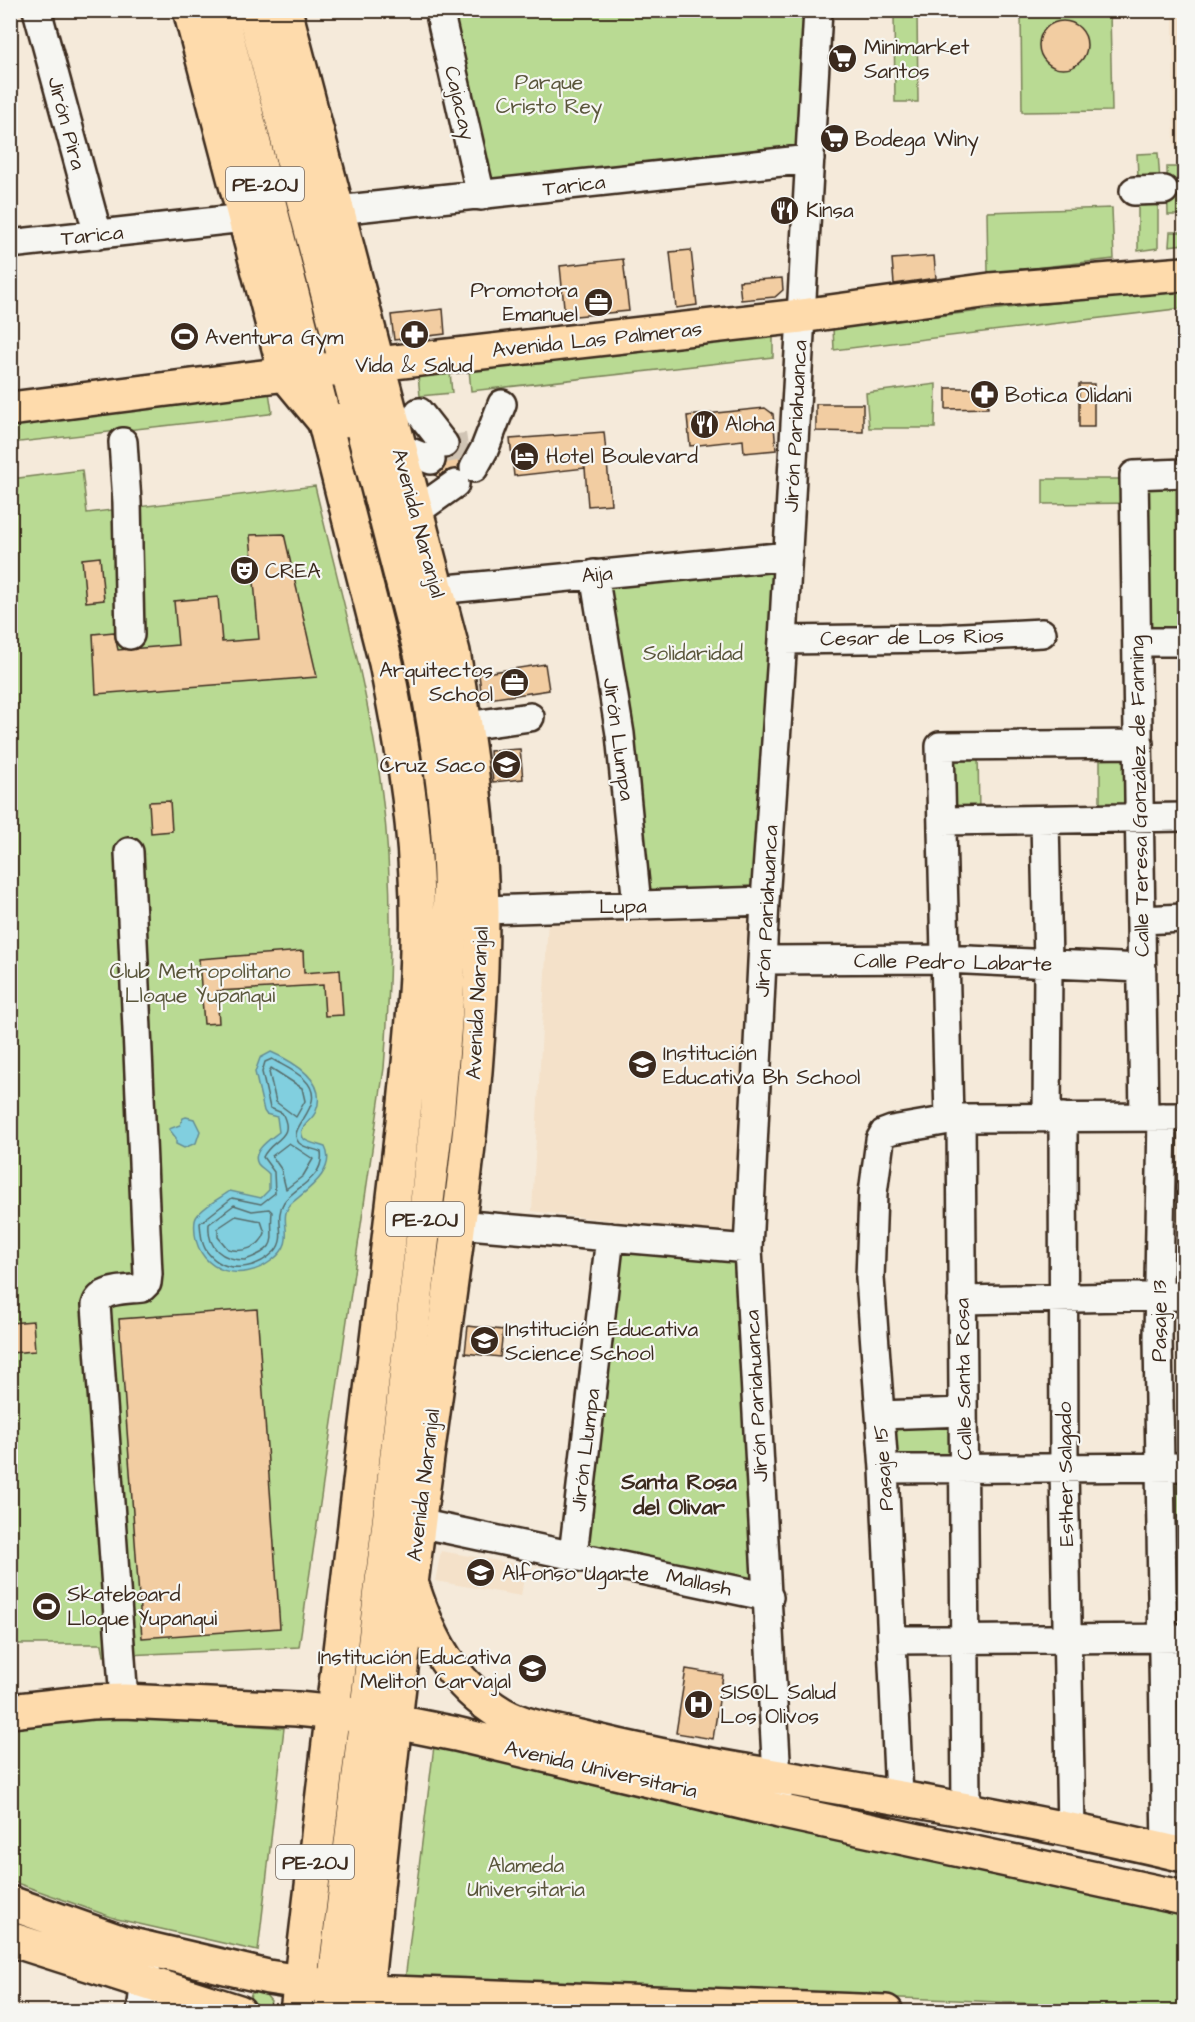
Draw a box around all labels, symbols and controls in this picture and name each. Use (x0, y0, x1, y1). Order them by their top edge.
place label: Minimarket Santos (864, 33, 970, 86)
supermarket icon: Minimarket Santos (827, 43, 859, 75)
street label: Cajacay (435, 63, 482, 144)
park label: Parque Cristo Rey (496, 68, 603, 123)
street label: Jirón Pira (40, 73, 93, 173)
supermarket icon: Bodega Winy (818, 123, 850, 155)
place label: Bodega Winy (855, 125, 979, 156)
road number: PE-20J (226, 167, 304, 201)
street label: Tarica (541, 167, 607, 204)
restaurant icon: Kinsa (769, 194, 801, 226)
place label: Kinsa (806, 196, 854, 225)
street label: Tarica (59, 218, 125, 253)
place label: Promotora Emanuel (470, 276, 578, 329)
office icon: Promotora Emanuel (583, 286, 615, 318)
street label: Avenida Las Palmeras (490, 314, 704, 365)
pharmacy icon: Vida & Salud (398, 318, 430, 350)
sports icon: Aventura Gym (168, 321, 200, 353)
place label: Aventura Gym (205, 323, 344, 354)
street label: Jirón Pariahuanca (777, 339, 815, 513)
place label: Vida & Salud (355, 351, 473, 380)
pharmacy icon: Botica Olidani (968, 379, 1000, 411)
place label: Botica Olidani (1005, 381, 1131, 410)
restaurant icon: Aloha (688, 408, 720, 440)
place label: Aloha (725, 410, 775, 439)
hotel icon: Hotel Boulevard (509, 440, 541, 472)
place label: Hotel Boulevard (546, 442, 698, 471)
street label: Avenida Naranjal (385, 445, 452, 601)
theatre icon: CREA (228, 555, 260, 587)
place label: CREA (265, 557, 321, 586)
street label: Aija (580, 559, 614, 590)
street label: Cesar de Los Rios (820, 621, 1004, 654)
street label: Calle Teresa González de Fanning (1122, 635, 1159, 957)
park label: Solidaridad (643, 639, 743, 668)
place label: Arquitectos School (379, 656, 493, 709)
office icon: Arquitectos School (498, 666, 530, 698)
street label: Jirón Llumpa (595, 676, 642, 803)
school or university icon: Cruz Saco (490, 749, 522, 781)
place label: Cruz Saco (380, 751, 485, 780)
street label: Jirón Pariahuanca (748, 824, 786, 998)
street label: Lupa (599, 892, 647, 922)
street label: Avenida Naranjal (459, 926, 496, 1080)
street label: Calle Pedro Labarte (854, 946, 1052, 979)
park label: Club Metropolitano Lloque Yupanqui (109, 957, 291, 1011)
place label: Institución Educativa Bh School (663, 1039, 860, 1092)
school or university icon: Institución Educativa Bh School (626, 1049, 658, 1081)
road number: PE-20J (386, 1202, 464, 1236)
street label: Pasaje 13 (1145, 1280, 1174, 1362)
street label: Calle Santa Rosa (948, 1297, 979, 1460)
street label: Jirón Pariahuanca (737, 1309, 775, 1483)
place label: Institución Educativa Science School (505, 1315, 699, 1368)
school or university icon: Institución Educativa Science School (468, 1325, 500, 1357)
street label: Jirón Llumpa (564, 1387, 608, 1513)
street label: Esther Salgado (1050, 1401, 1083, 1547)
street label: Avenida Naranjal (400, 1407, 447, 1563)
street label: Pasaje 15 (866, 1424, 901, 1512)
district label: Santa Rosa del Olivar (620, 1467, 738, 1523)
school or university icon: Alfonso Ugarte (465, 1557, 497, 1589)
place label: Alfonso Ugarte (502, 1559, 649, 1590)
street label: Mallash (663, 1561, 735, 1604)
place label: Skateboard Lloque Yupanqui (67, 1580, 217, 1634)
sports icon: Skateboard Lloque Yupanqui (30, 1590, 62, 1622)
place label: Institución Educativa Meliton Carvajal (318, 1643, 511, 1696)
school or university icon: Institución Educativa Meliton Carvajal (516, 1653, 548, 1685)
place label: SISOL Salud Los Olivos (720, 1678, 836, 1731)
hospital icon: SISOL Salud Los Olivos (683, 1688, 715, 1720)
street label: Avenida Universitaria (502, 1733, 700, 1806)
road number: PE-20J (276, 1845, 354, 1879)
park label: Alameda Universitaria (467, 1851, 585, 1904)

